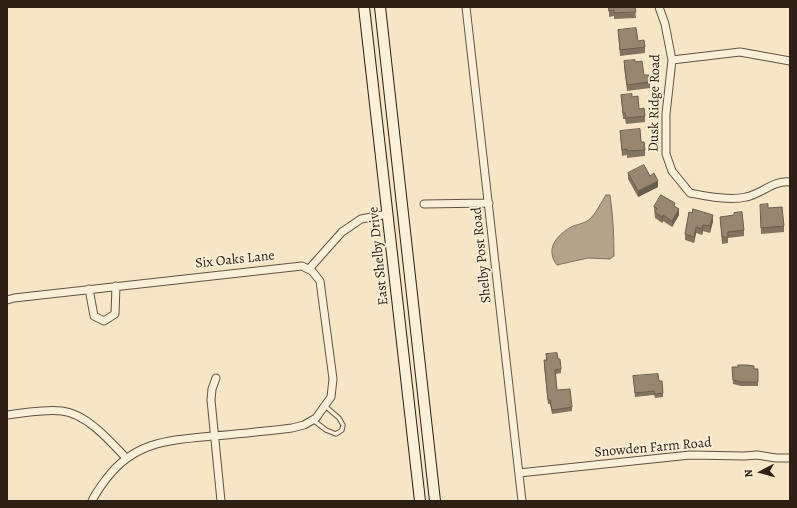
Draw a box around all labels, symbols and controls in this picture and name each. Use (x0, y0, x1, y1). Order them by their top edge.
street label: Dusk Ridge Road (646, 54, 664, 152)
street label: East Shelby Drive (365, 206, 393, 306)
street label: Shelby Post Road (469, 206, 495, 304)
street label: Six Oaks Lane (194, 247, 276, 273)
street label: Snowden Farm Road (594, 435, 712, 461)
north arrow (741, 452, 781, 492)
text: N (741, 469, 756, 478)

